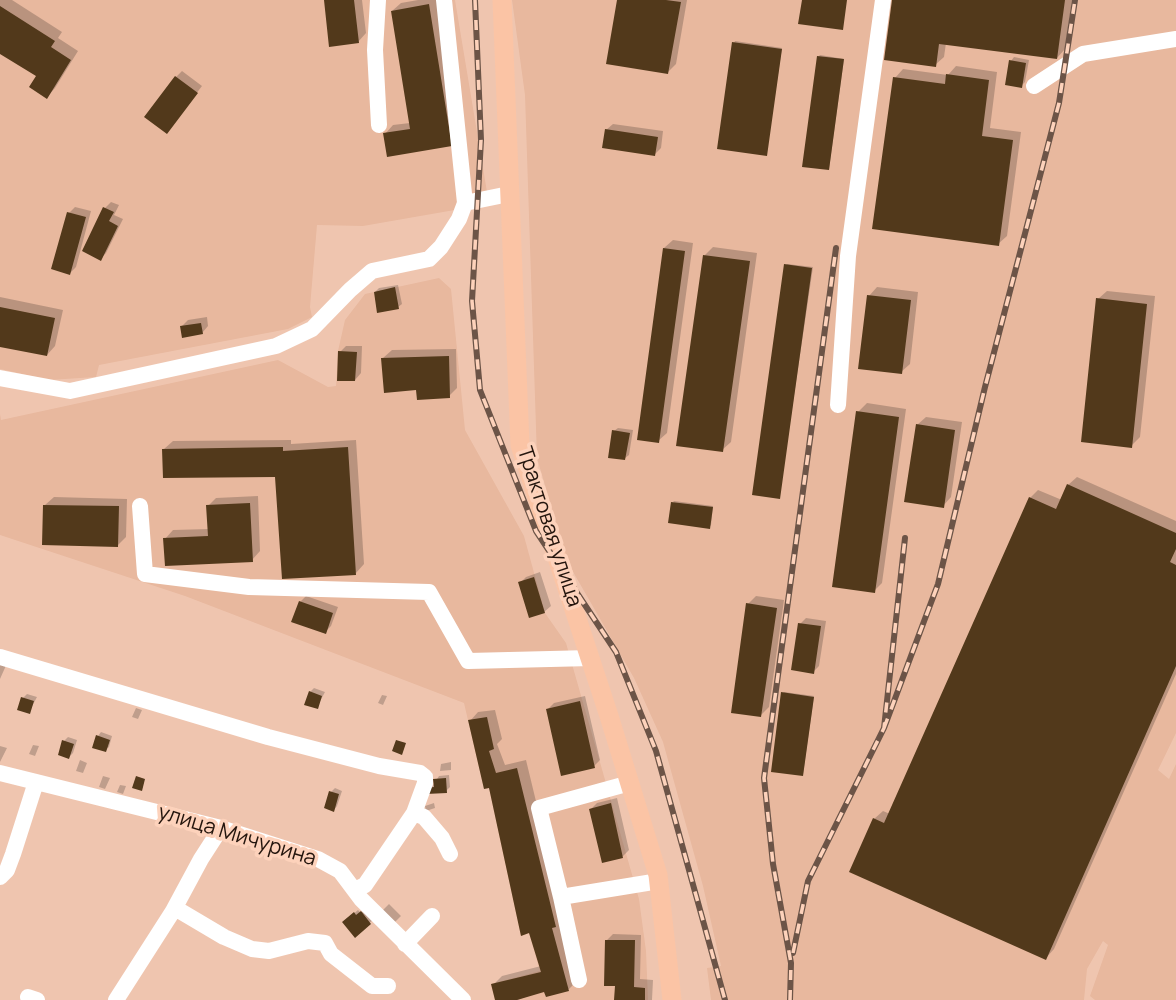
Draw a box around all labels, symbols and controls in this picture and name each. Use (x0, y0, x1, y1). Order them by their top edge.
street label: Трактовая улица (511, 444, 587, 610)
street label: улица Мичурина (155, 800, 319, 872)

